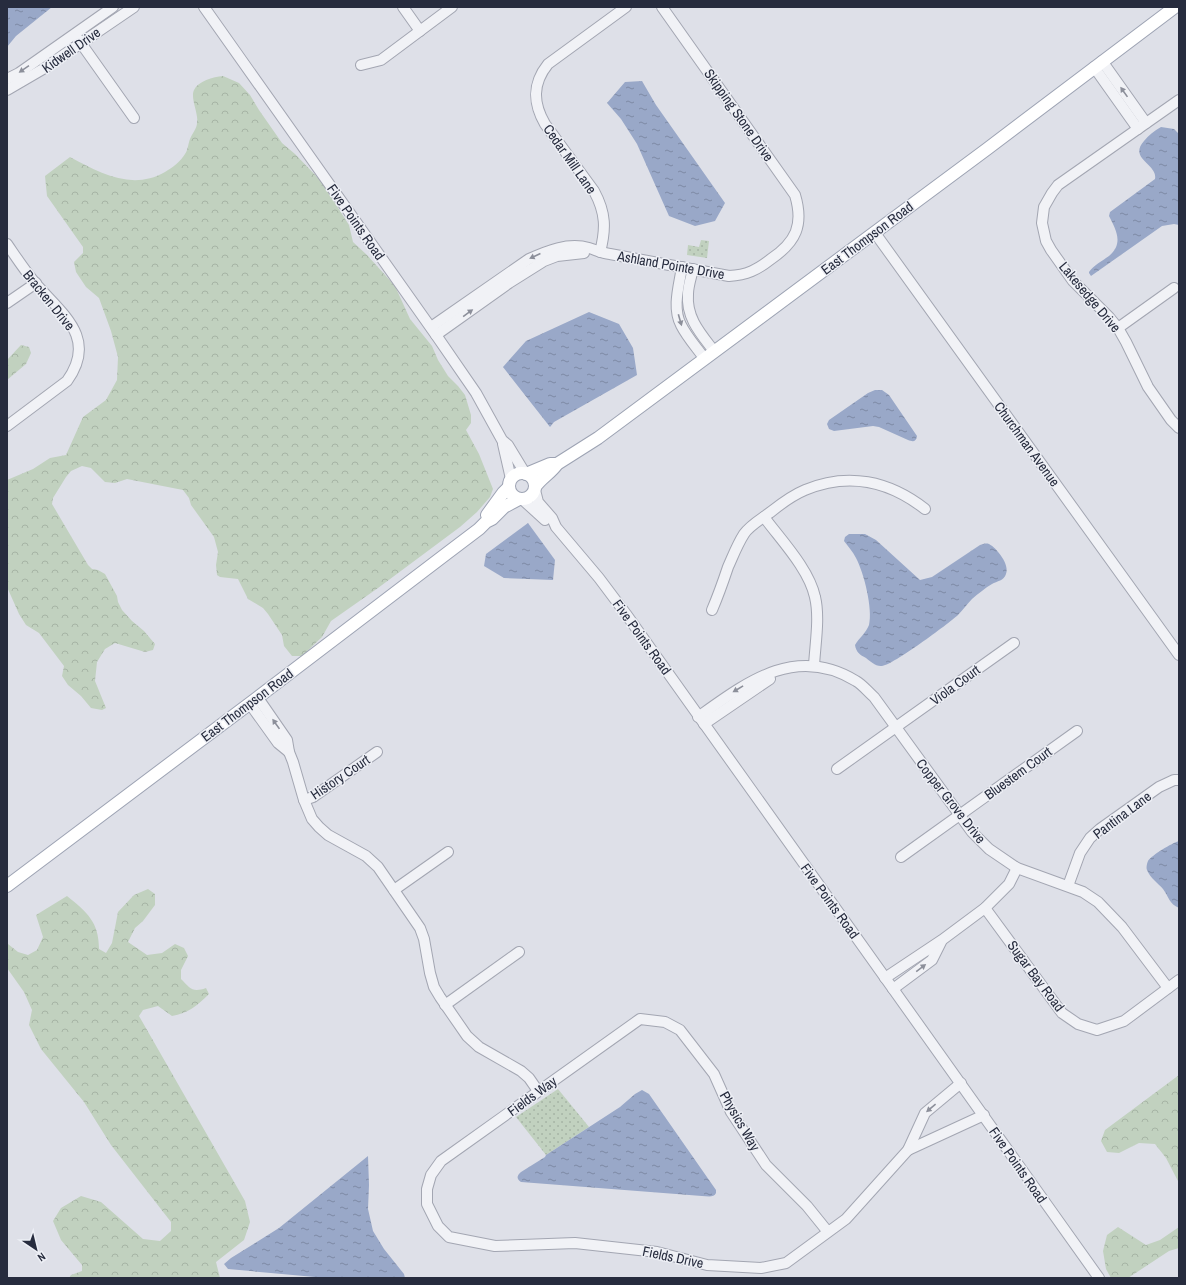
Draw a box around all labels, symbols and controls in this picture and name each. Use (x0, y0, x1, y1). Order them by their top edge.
street label: Kidwell Drive (38, 23, 104, 77)
one-way arrow (18, 65, 29, 73)
street label: Skipping Stone Drive (700, 65, 778, 165)
one-way arrow (1120, 87, 1128, 98)
street label: Cedar Mill Lane (539, 121, 601, 197)
street label: Five Points Road (323, 181, 389, 263)
street label: East Thompson Road (817, 197, 917, 279)
street label: Ashland Pointe Drive (615, 247, 726, 283)
one-way arrow (530, 253, 541, 259)
street label: Lakesedge Drive (1055, 258, 1125, 336)
street label: Bracken Drive (19, 266, 79, 334)
one-way arrow (463, 309, 473, 317)
one-way arrow (677, 314, 683, 326)
street label: Churchman Avenue (990, 398, 1064, 490)
street label: Five Points Road (609, 596, 675, 678)
street label: Viola Court (927, 661, 983, 709)
street label: East Thompson Road (197, 664, 297, 746)
one-way arrow (732, 686, 744, 693)
one-way arrow (272, 719, 280, 729)
street label: Bluestem Court (981, 742, 1055, 804)
street label: History Court (307, 751, 373, 803)
street label: Copper Grove Drive (912, 755, 990, 847)
street label: Pantina Lane (1089, 787, 1155, 843)
street label: Five Points Road (797, 860, 863, 942)
street label: Sugar Bay Road (1003, 937, 1069, 1015)
one-way arrow (916, 964, 927, 972)
street label: Fields Way (504, 1072, 561, 1120)
street label: Physics Way (716, 1088, 764, 1154)
one-way arrow (926, 1104, 936, 1113)
street label: Five Points Road (985, 1124, 1051, 1206)
north arrow (16, 1229, 56, 1269)
street label: Fields Drive (641, 1242, 705, 1272)
text: N (35, 1250, 48, 1265)

